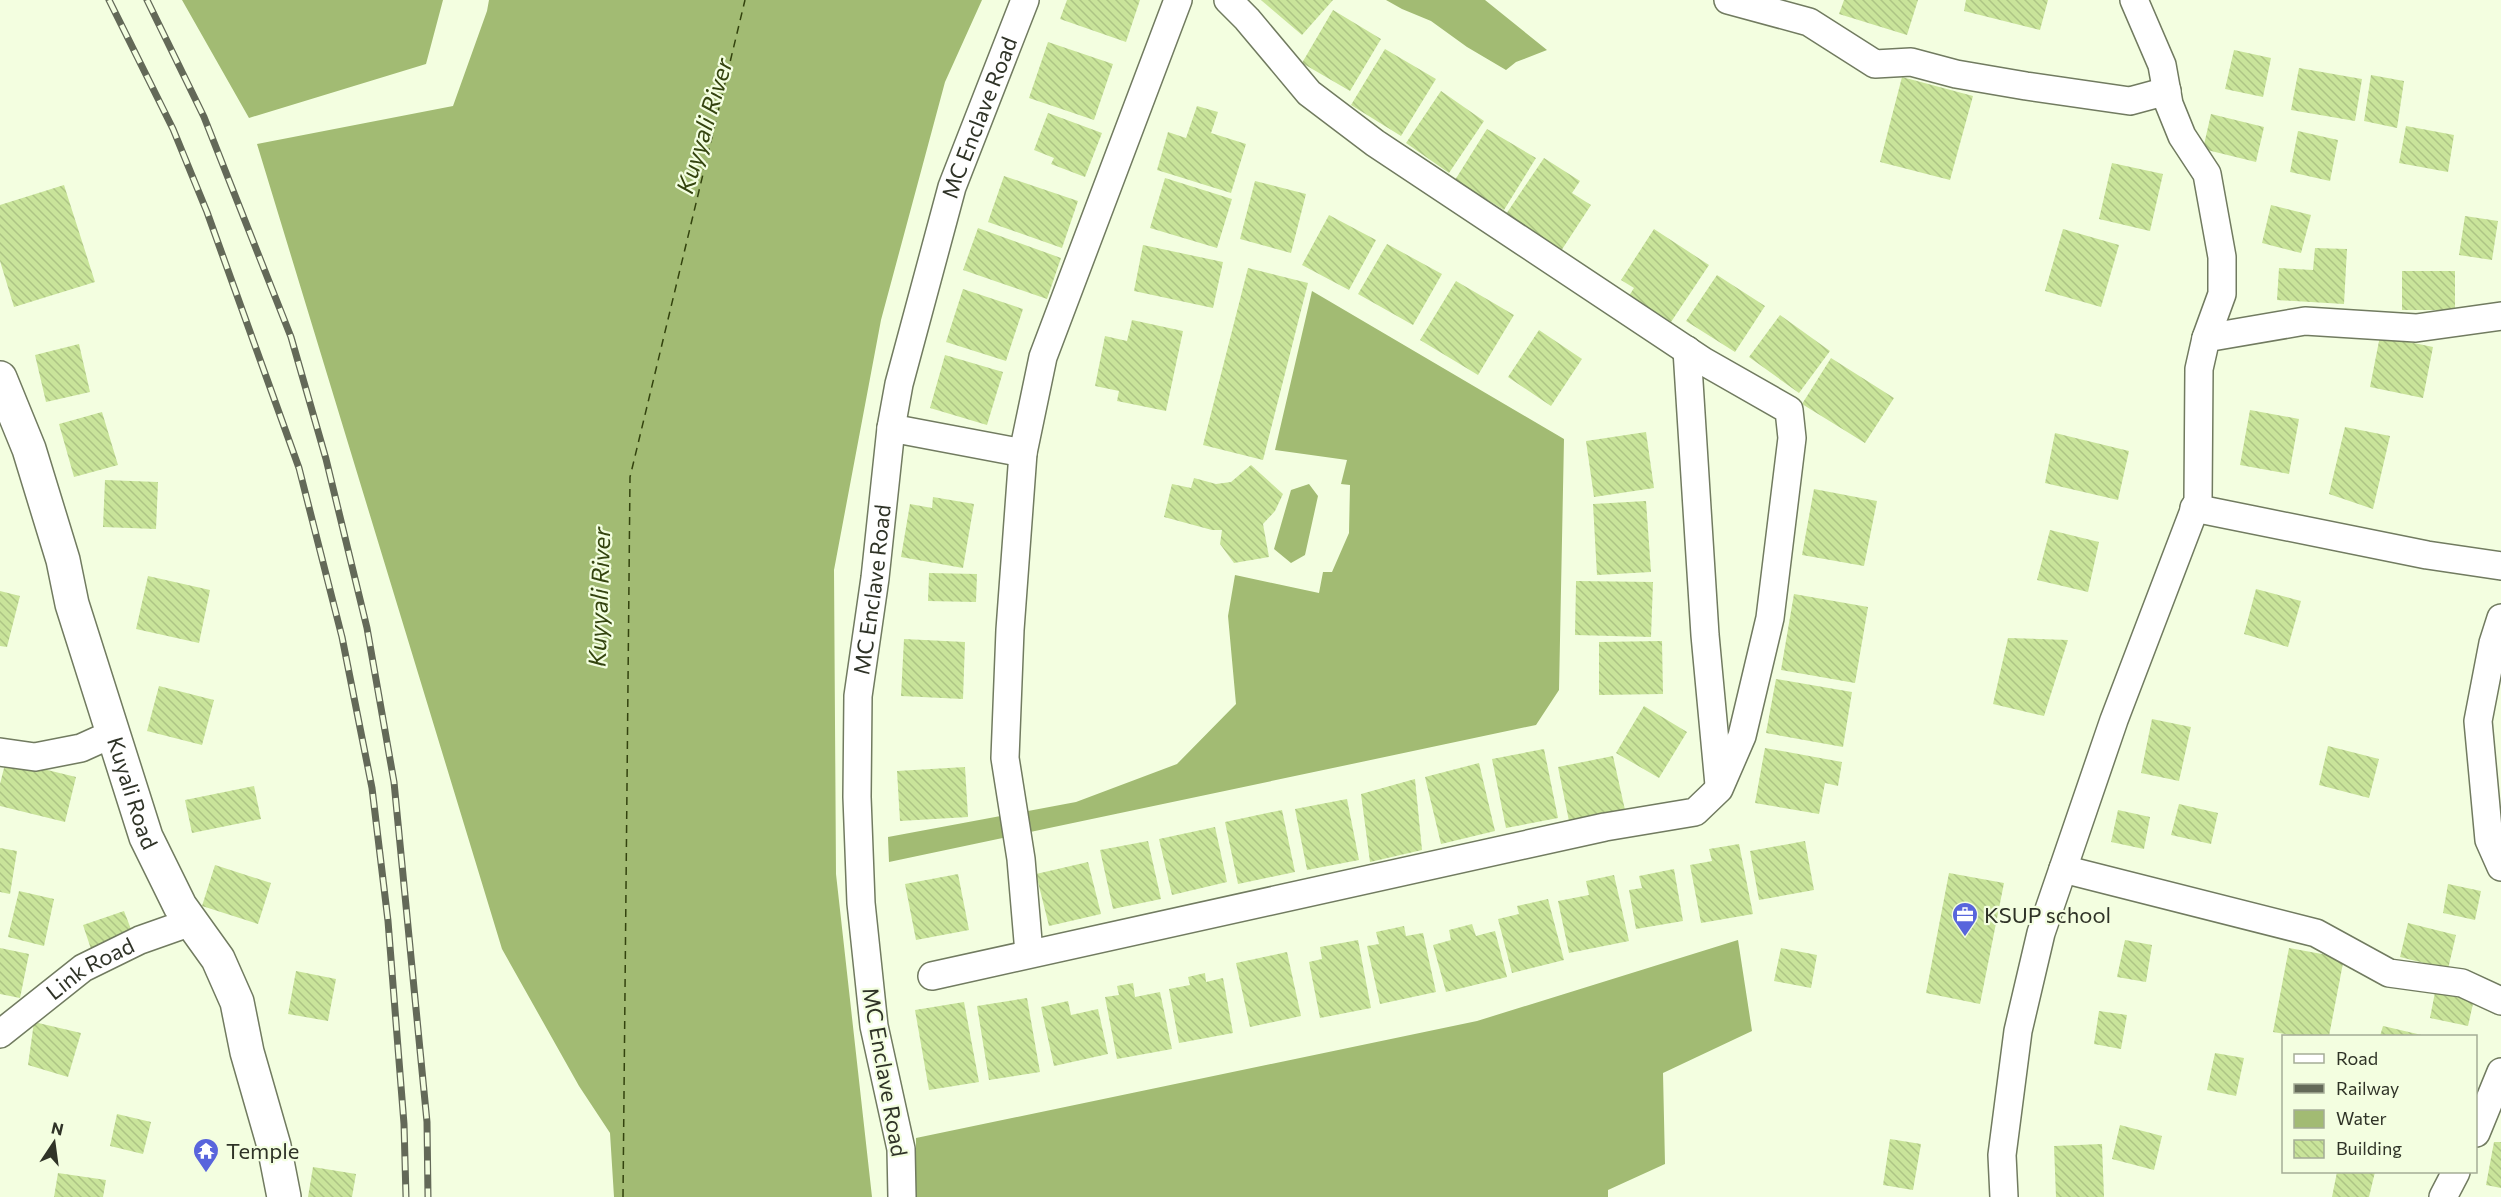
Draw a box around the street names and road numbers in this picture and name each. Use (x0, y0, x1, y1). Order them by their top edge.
street label: MC Enclave Road (936, 33, 1022, 201)
street label: MC Enclave Road (847, 503, 896, 677)
street label: Kuyali Road (102, 733, 164, 854)
street label: Link Road (40, 931, 138, 1005)
street label: MC Enclave Road (857, 985, 914, 1159)

